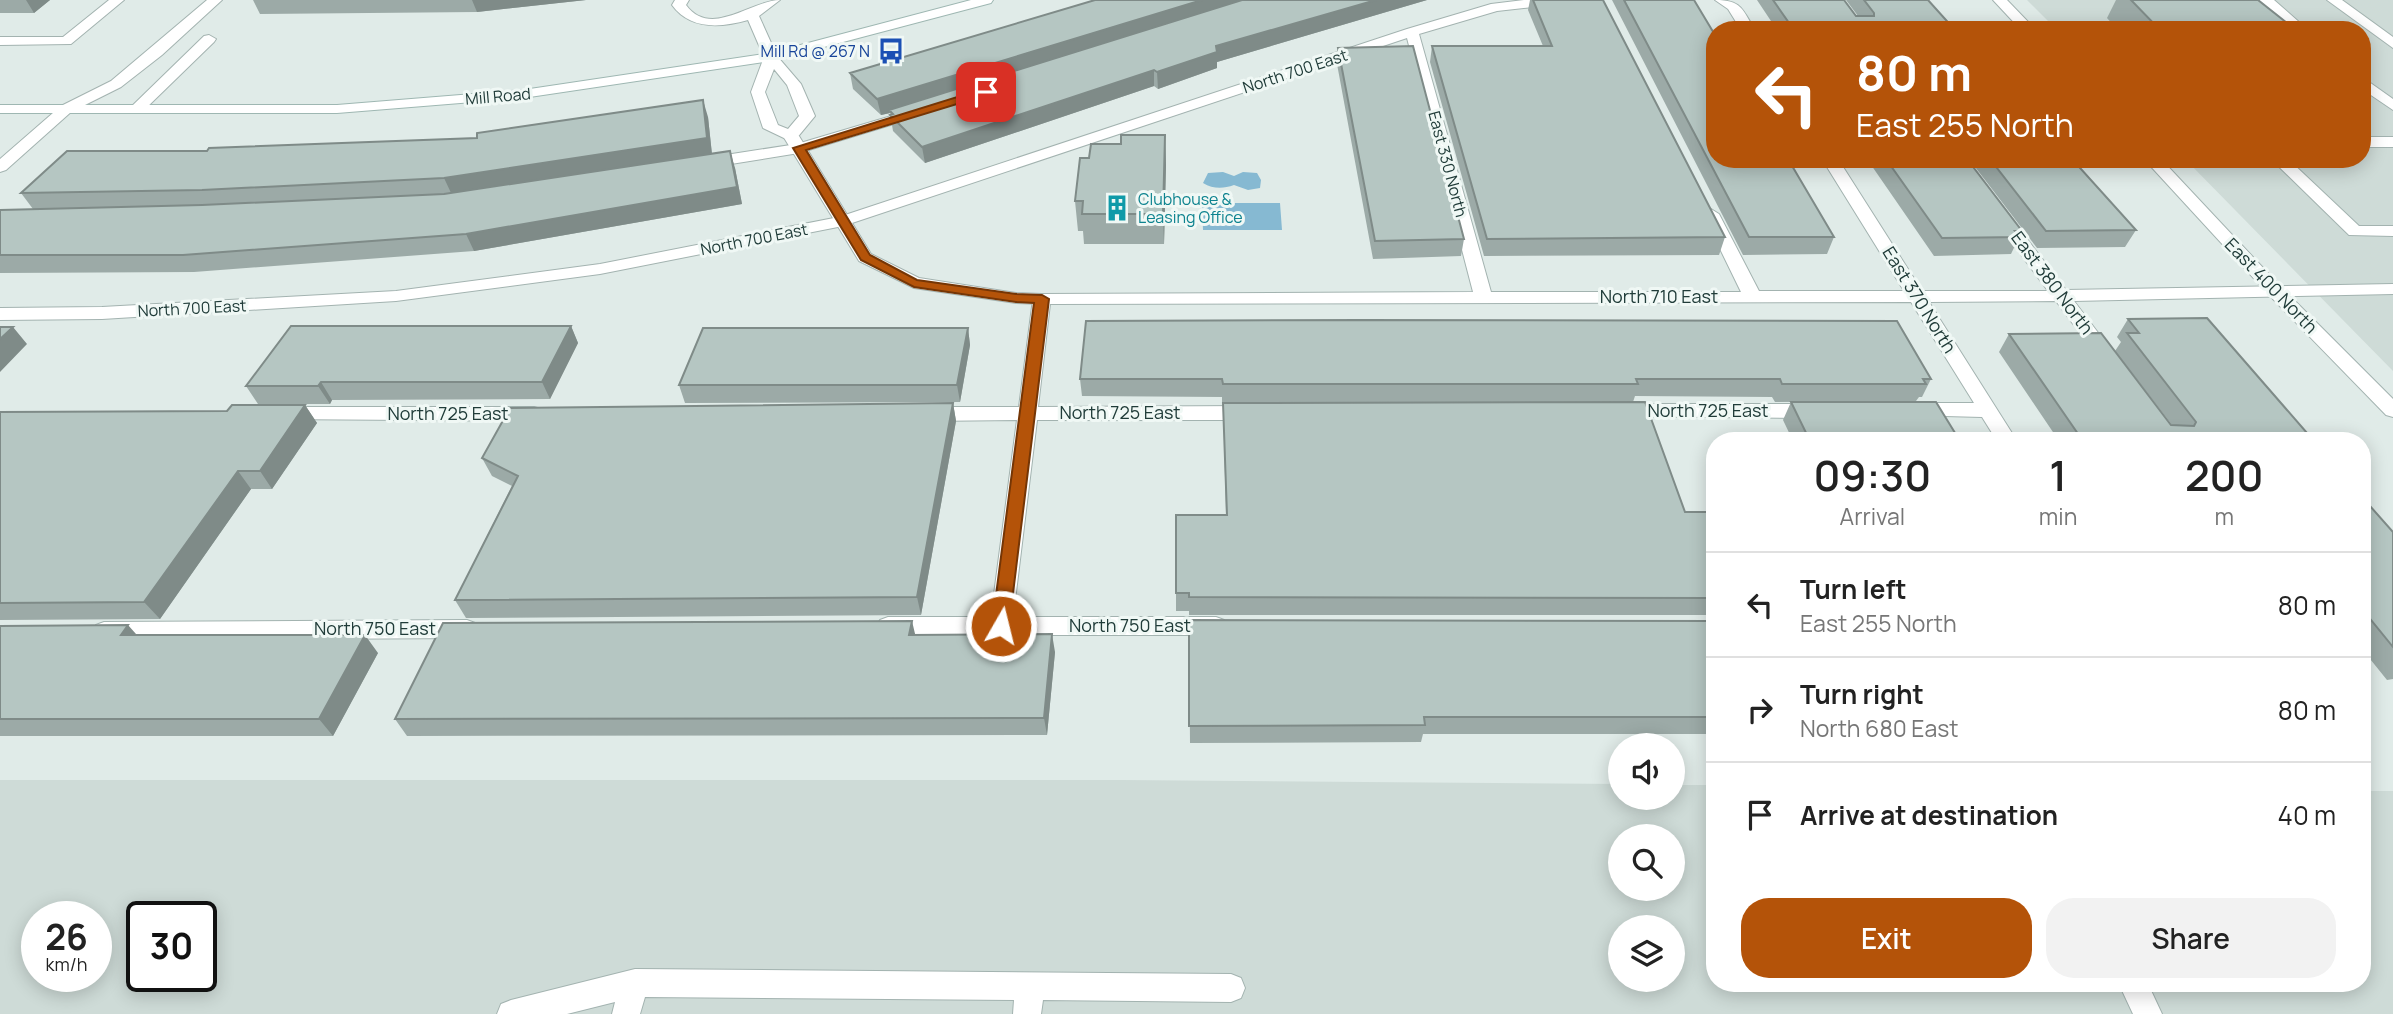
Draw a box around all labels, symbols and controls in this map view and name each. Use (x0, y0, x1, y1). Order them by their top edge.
bus stop icon: Mill Rd @ 267 N (876, 36, 906, 66)
text: 80 m (1856, 39, 1972, 106)
place label: Mill Rd @ 267 N (760, 40, 870, 62)
street label: North 700 East (1240, 44, 1350, 98)
icon: left (1741, 49, 1832, 140)
pin (956, 62, 1016, 122)
icon: arrive (967, 73, 1005, 111)
street label: Mill Road (464, 82, 532, 110)
text: East 255 North (1856, 103, 2074, 147)
street label: East 330 North (1423, 109, 1473, 219)
place label: Clubhouse & Leasing Office (1138, 188, 1243, 228)
building icon: Clubhouse & Leasing Office (1102, 193, 1132, 223)
street label: North 700 East (698, 218, 810, 260)
street label: East 380 North (2006, 226, 2099, 339)
street label: East 400 North (2220, 232, 2323, 338)
street label: East 370 North (1877, 242, 1962, 357)
street label: North 710 East (1600, 284, 1718, 308)
street label: North 700 East (137, 294, 247, 322)
street label: North 725 East (1647, 398, 1769, 422)
street label: North 725 East (1059, 400, 1181, 424)
street label: North 725 East (387, 401, 509, 425)
text: 09:30 (1814, 446, 1931, 504)
text: 1 (2049, 446, 2067, 504)
text: 200 (2185, 446, 2263, 504)
text: Arrival (1840, 500, 1905, 532)
text: min (2039, 500, 2077, 532)
text: m (2214, 500, 2234, 532)
text: Turn left (1800, 571, 1907, 607)
icon: left (1741, 586, 1779, 624)
text: 80 m (2278, 587, 2336, 623)
position arrow (964, 589, 1038, 663)
text: East 255 North (1800, 607, 1957, 639)
street label: North 750 East (1069, 613, 1191, 637)
street label: North 750 East (314, 616, 436, 640)
text: Turn right (1800, 676, 1924, 712)
icon: right (1741, 691, 1779, 729)
text: 80 m (2278, 692, 2336, 728)
text: North 680 East (1800, 712, 1959, 744)
map controls (1608, 733, 1685, 992)
button: sound (1608, 733, 1685, 810)
icon: arrive (1741, 796, 1779, 834)
text: Arrive at destination (1800, 797, 2058, 833)
text: 40 m (2278, 797, 2336, 833)
button: search (1608, 824, 1685, 901)
button: Exit (1741, 898, 2032, 978)
button: Share (2046, 898, 2336, 978)
speed limit sign: 30 (126, 901, 217, 992)
text: 26 (45, 913, 88, 961)
button: layers (1608, 915, 1685, 992)
text: km/h (46, 952, 87, 976)

